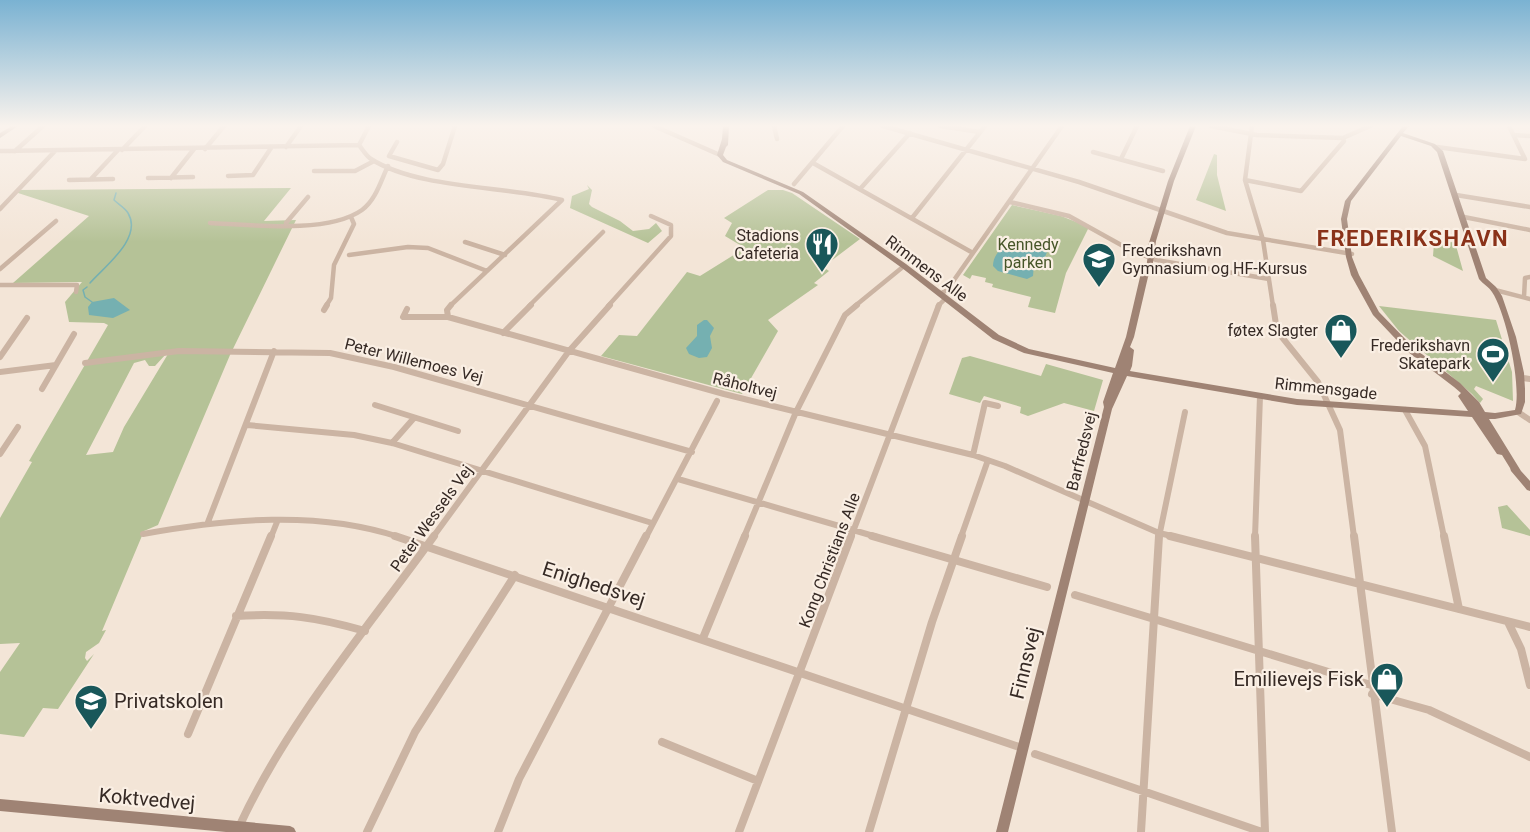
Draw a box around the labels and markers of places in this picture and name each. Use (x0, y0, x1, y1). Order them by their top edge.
place label: Stadions Cafeteria (734, 226, 799, 263)
restaurant icon: Stadions Cafeteria (804, 226, 840, 273)
school or university icon: Frederikshavn Gymnasium og HF-Kursus (1081, 241, 1117, 288)
place label: Frederikshavn Gymnasium og HF-Kursus (1122, 241, 1307, 278)
shop icon: føtex Slagter (1323, 312, 1359, 359)
place label: føtex Slagter (1228, 321, 1319, 340)
place label: Frederikshavn Skatepark (1370, 336, 1471, 373)
sports icon: Frederikshavn Skatepark (1475, 336, 1511, 383)
shop icon: Emilievejs Fisk (1369, 661, 1405, 708)
place label: Emilievejs Fisk (1233, 667, 1365, 691)
school or university icon: Privatskolen (73, 683, 109, 730)
place label: Privatskolen (114, 689, 224, 713)

